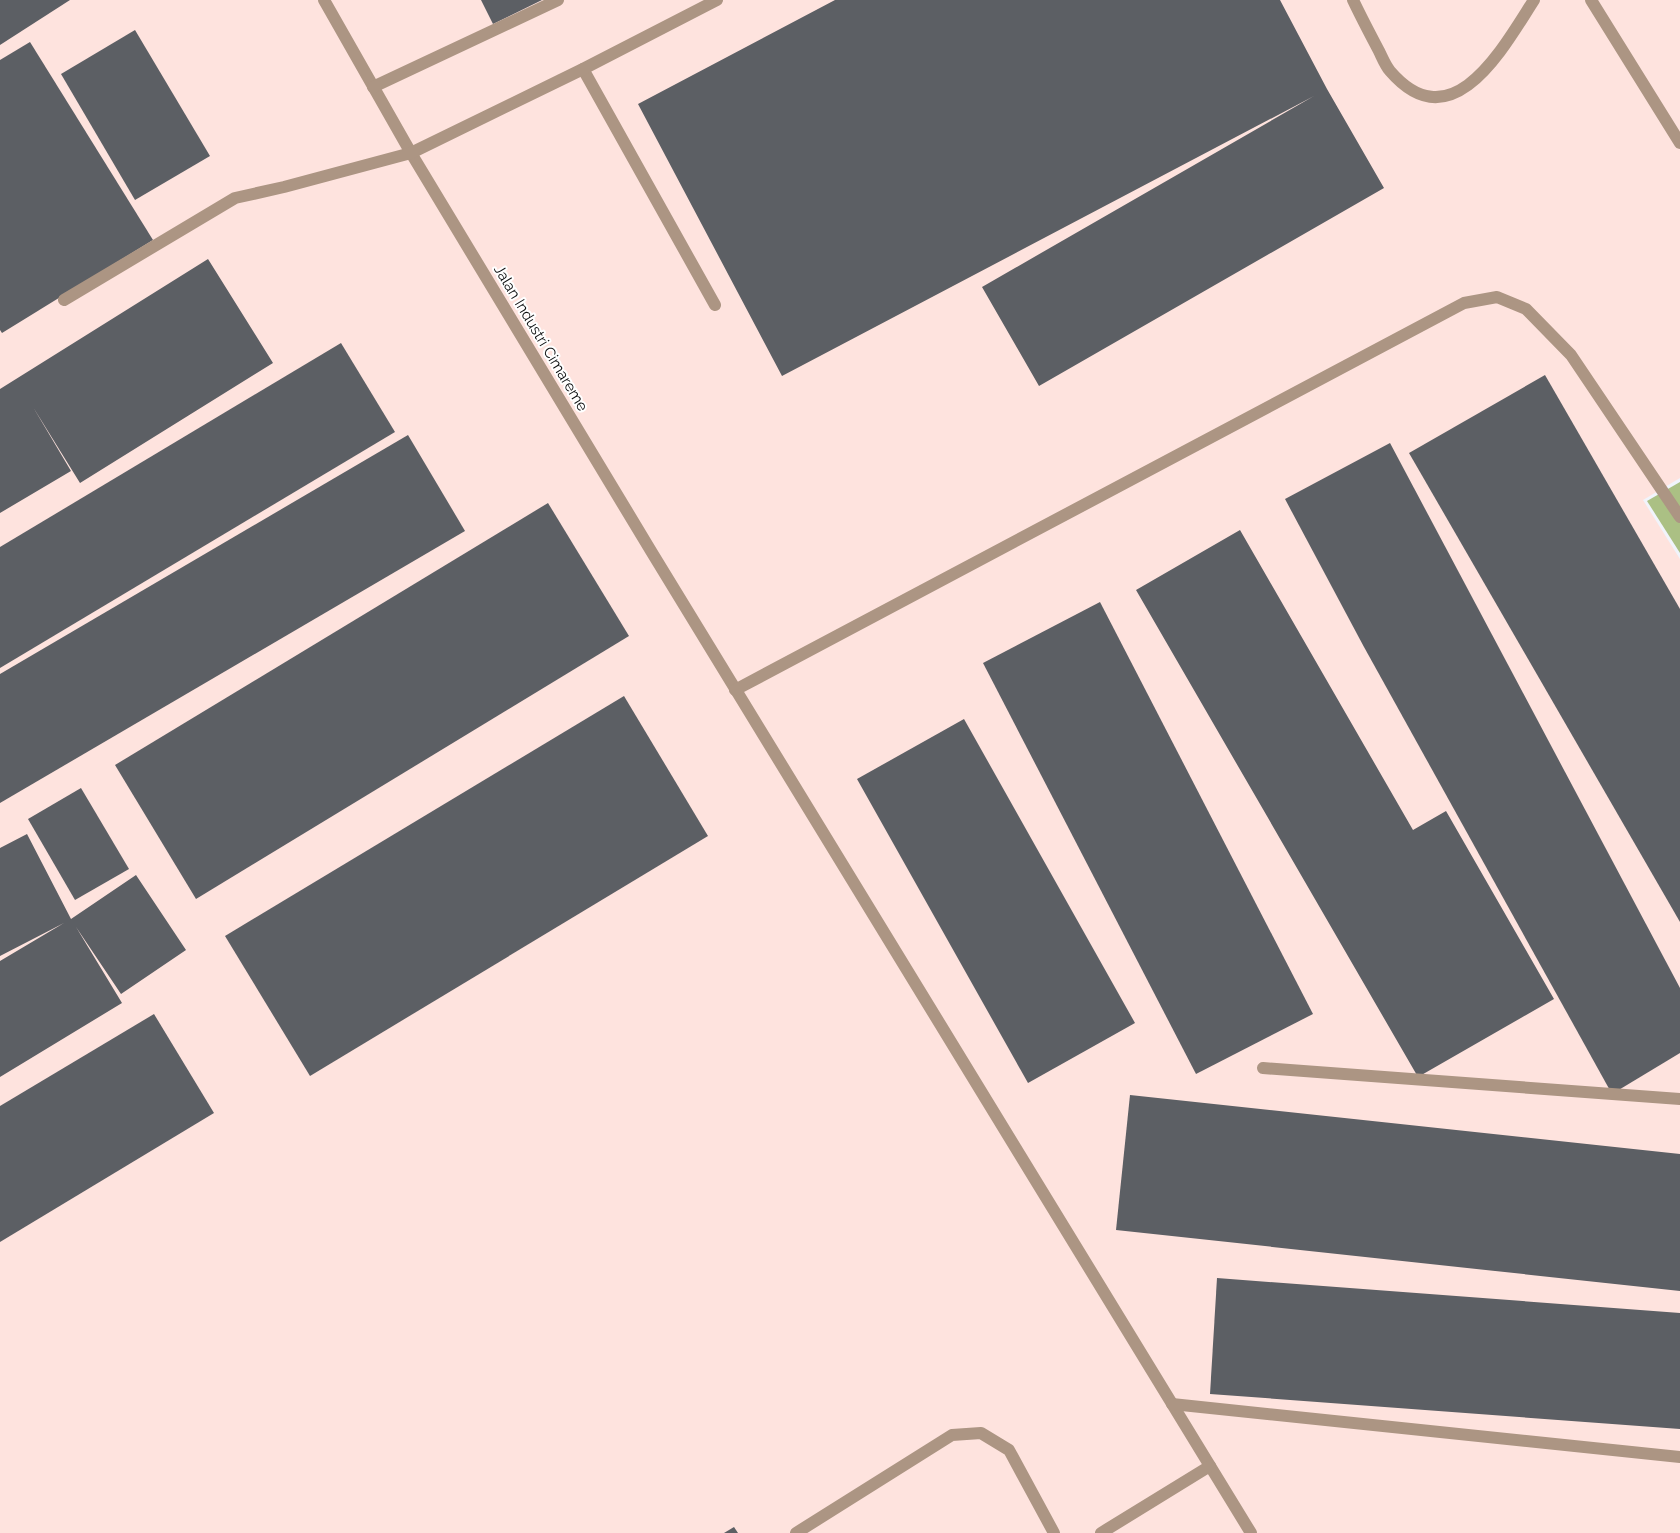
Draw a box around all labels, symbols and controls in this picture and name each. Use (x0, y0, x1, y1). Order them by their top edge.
street label: Jalan Industri Cimareme (490, 262, 592, 415)

